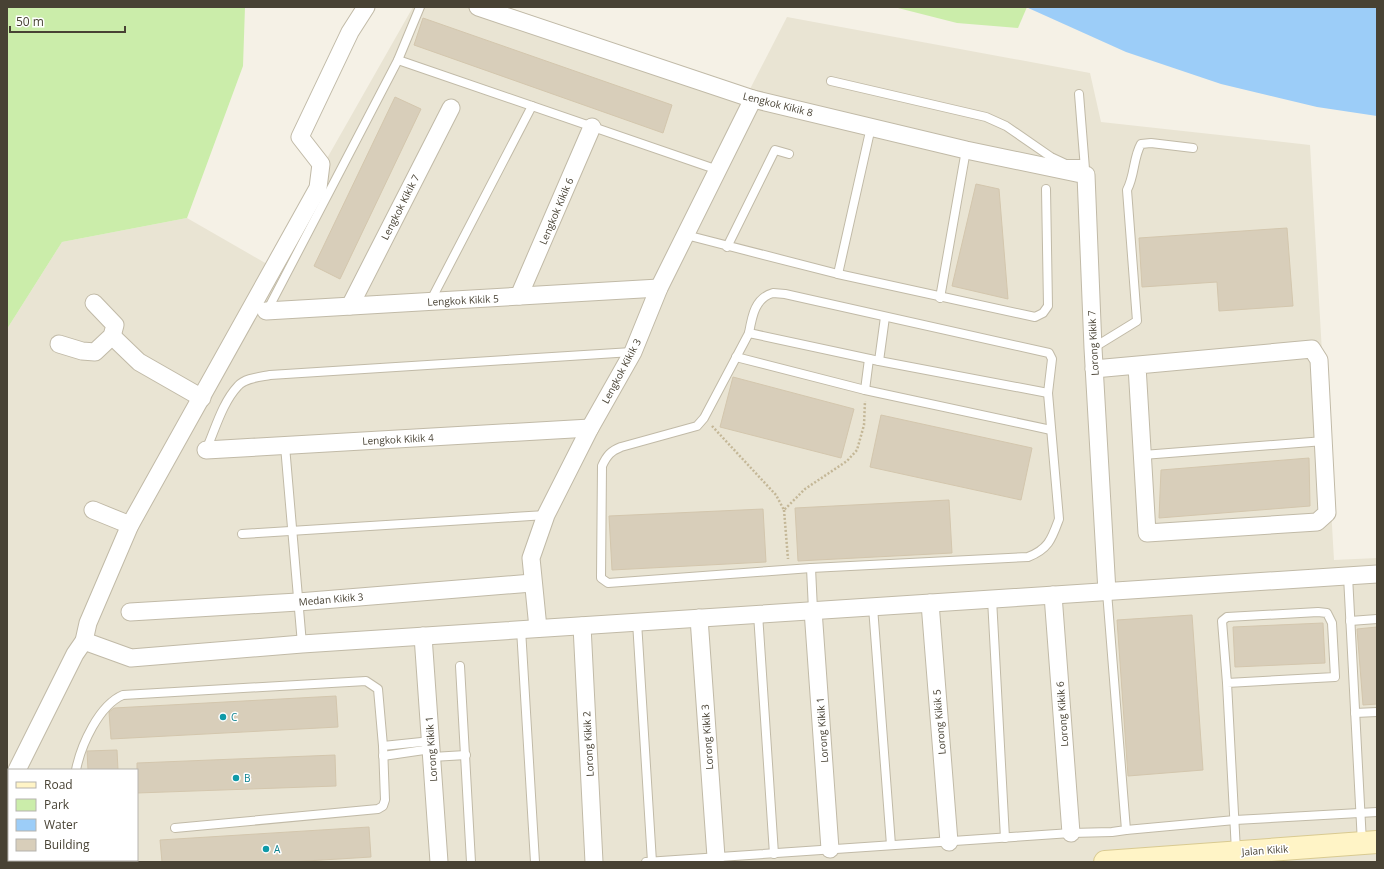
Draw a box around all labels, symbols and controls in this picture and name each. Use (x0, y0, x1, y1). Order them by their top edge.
scale bar (10, 8, 125, 34)
text: 50 m (16, 13, 44, 30)
street label: Lengkok Kikik 8 (742, 89, 815, 120)
street label: Lengkok Kikik 7 (378, 172, 423, 242)
street label: Lengkok Kikik 6 (536, 175, 577, 247)
street label: Lengkok Kikik 5 (427, 291, 499, 309)
street label: Lorong Kikik 7 (1084, 310, 1102, 376)
street label: Lengkok Kikik 3 (598, 336, 644, 406)
street label: Lengkok Kikik 4 (362, 430, 434, 448)
street label: Medan Kikik 3 (298, 589, 364, 609)
street label: Lorong Kikik 6 (1053, 681, 1071, 747)
street label: Lorong Kikik 5 (929, 688, 949, 755)
street label: Lorong Kikik 1 (813, 697, 831, 763)
street label: Lorong Kikik 3 (698, 704, 716, 770)
place label: C (231, 710, 237, 724)
street label: Lorong Kikik 2 (579, 711, 597, 777)
marker: C (218, 712, 228, 722)
street label: Lorong Kikik 1 (422, 716, 440, 782)
legend (8, 769, 138, 861)
place label: B (244, 771, 250, 785)
marker: B (231, 773, 241, 783)
text: Road (44, 776, 73, 793)
text: Park (44, 796, 70, 813)
text: Water (44, 816, 78, 833)
text: Building (44, 836, 90, 853)
street label: Jalan Kikik (1240, 841, 1290, 859)
place label: A (274, 842, 281, 856)
marker: A (261, 844, 271, 854)

